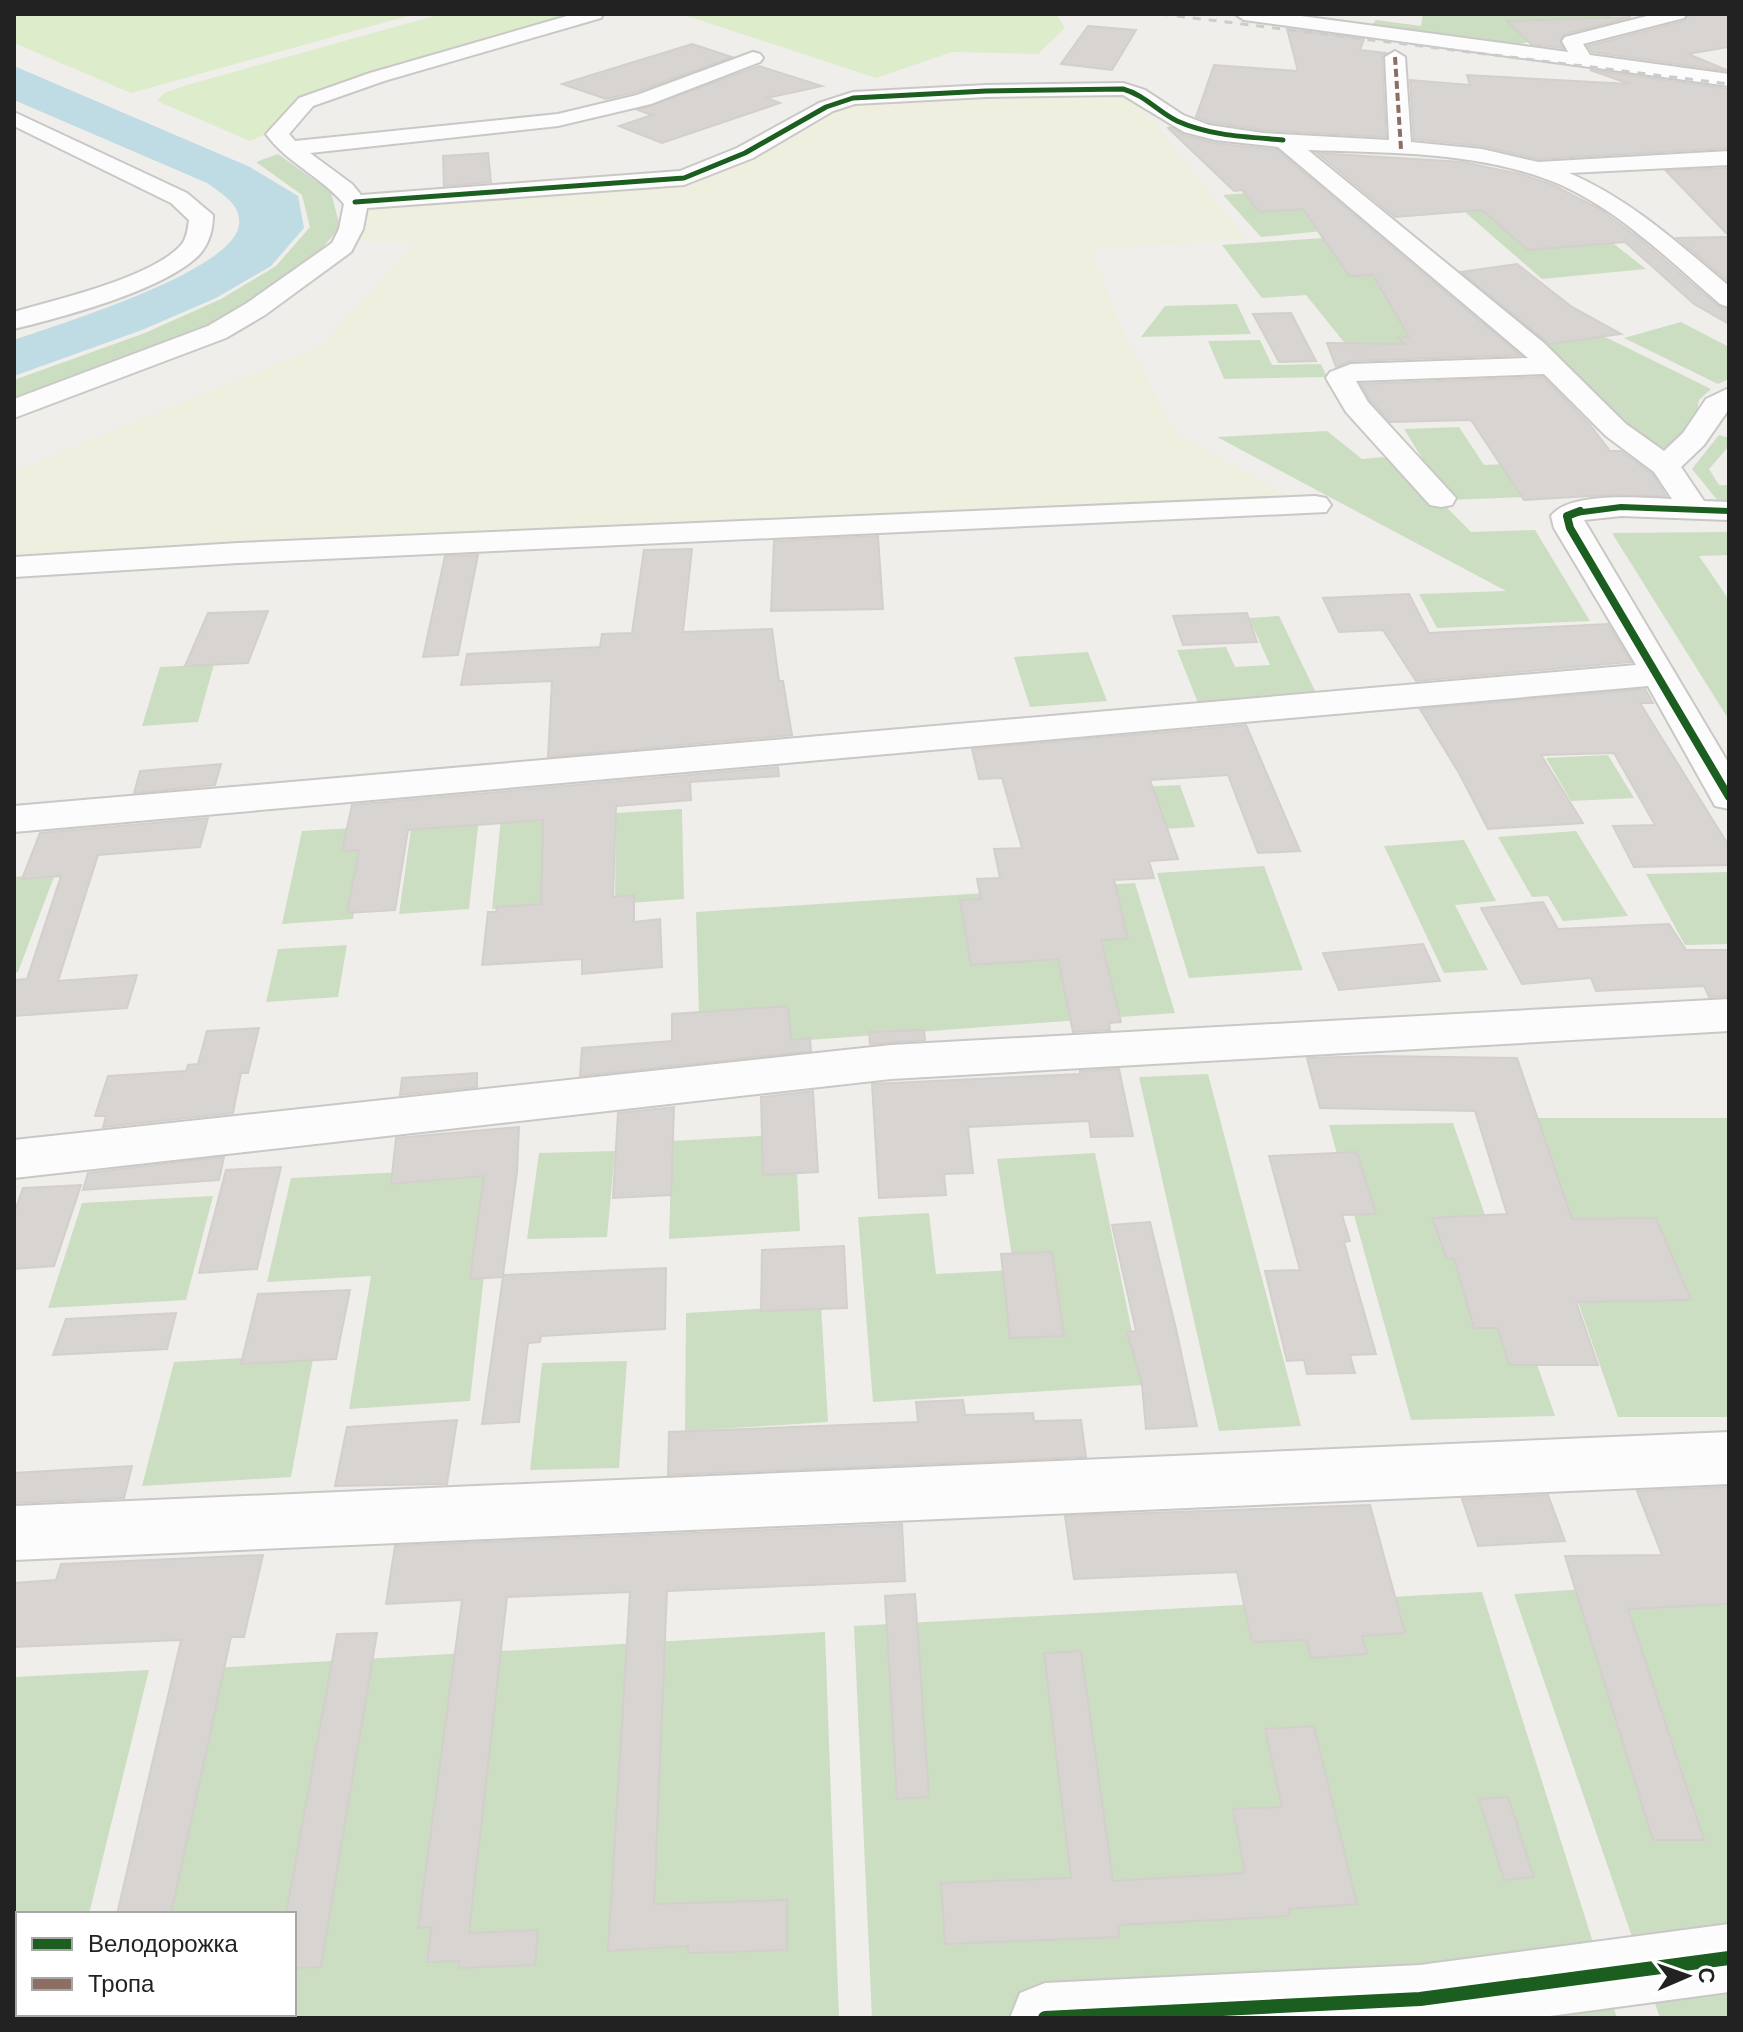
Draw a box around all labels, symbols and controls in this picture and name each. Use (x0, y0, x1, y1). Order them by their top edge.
legend (16, 1912, 296, 2016)
text: Велодорожка (88, 1928, 239, 1957)
north arrow (1647, 1936, 1727, 2016)
text: С (1695, 1967, 1721, 1984)
text: Тропа (88, 1968, 155, 1997)

